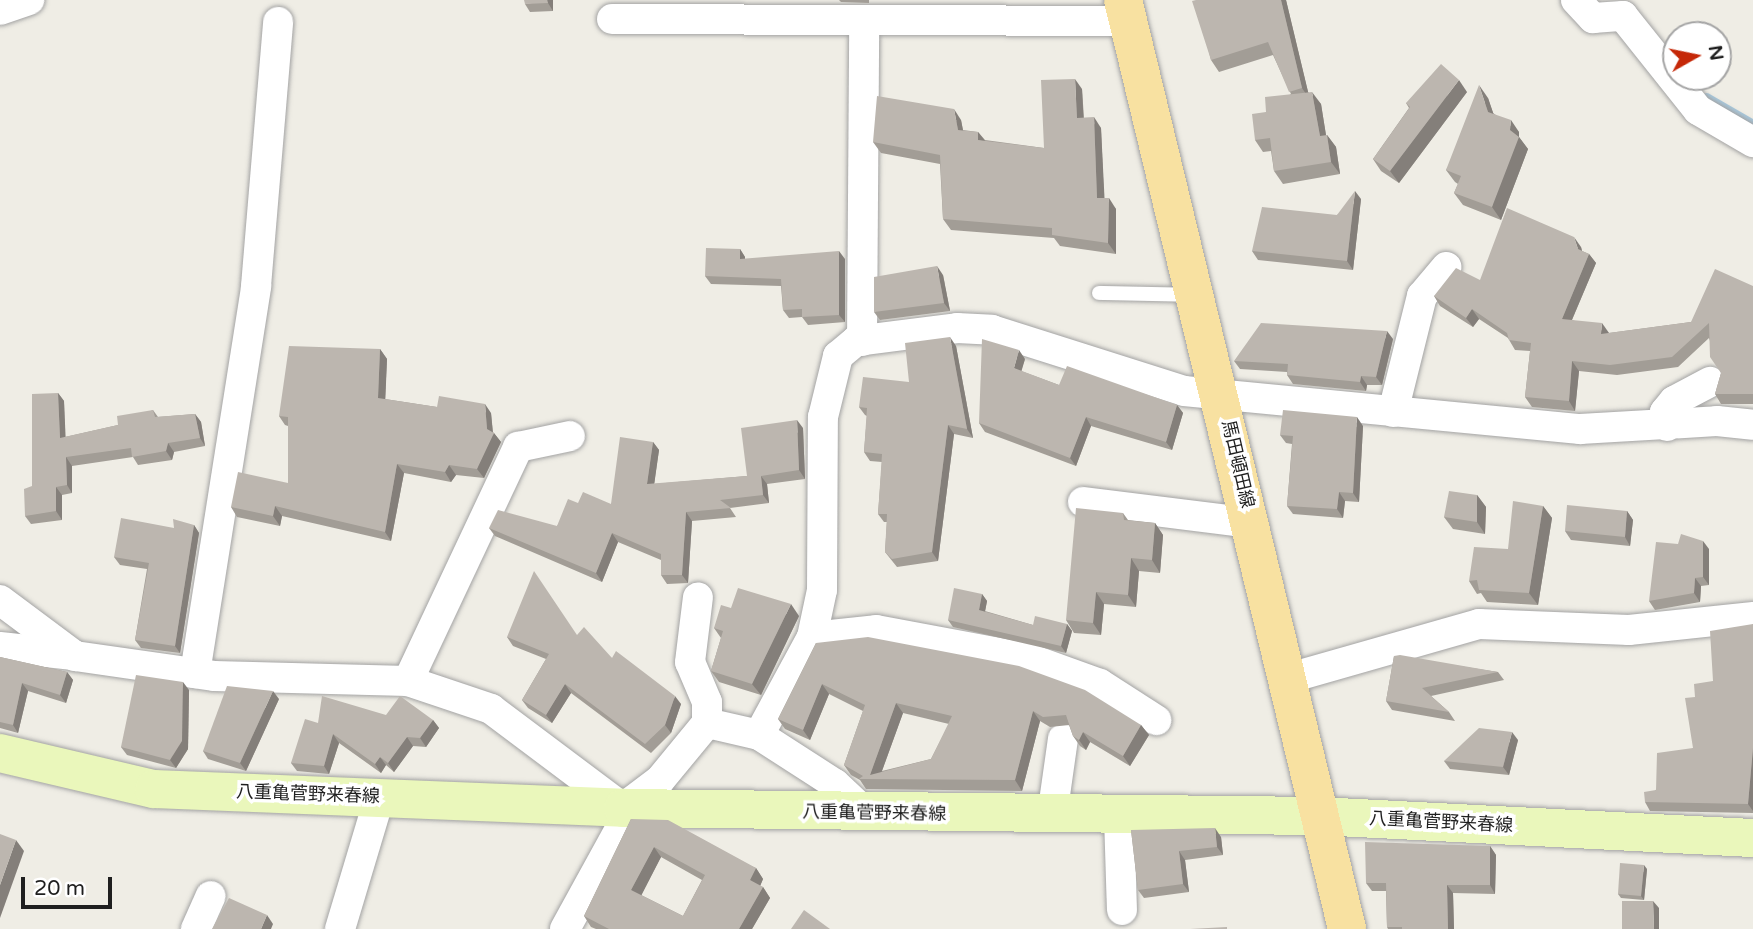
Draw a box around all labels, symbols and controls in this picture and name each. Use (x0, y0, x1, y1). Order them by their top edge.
north arrow (1662, 21, 1732, 91)
text: N (1704, 44, 1728, 62)
street label: 馬田頓田線 (1217, 418, 1259, 510)
street label: 八重亀菅野来春線 (236, 781, 380, 807)
street label: 八重亀菅野来春線 (802, 801, 946, 825)
street label: 八重亀菅野来春線 (1369, 807, 1513, 837)
scale bar (24, 862, 116, 906)
text: 20 m (34, 876, 85, 901)

